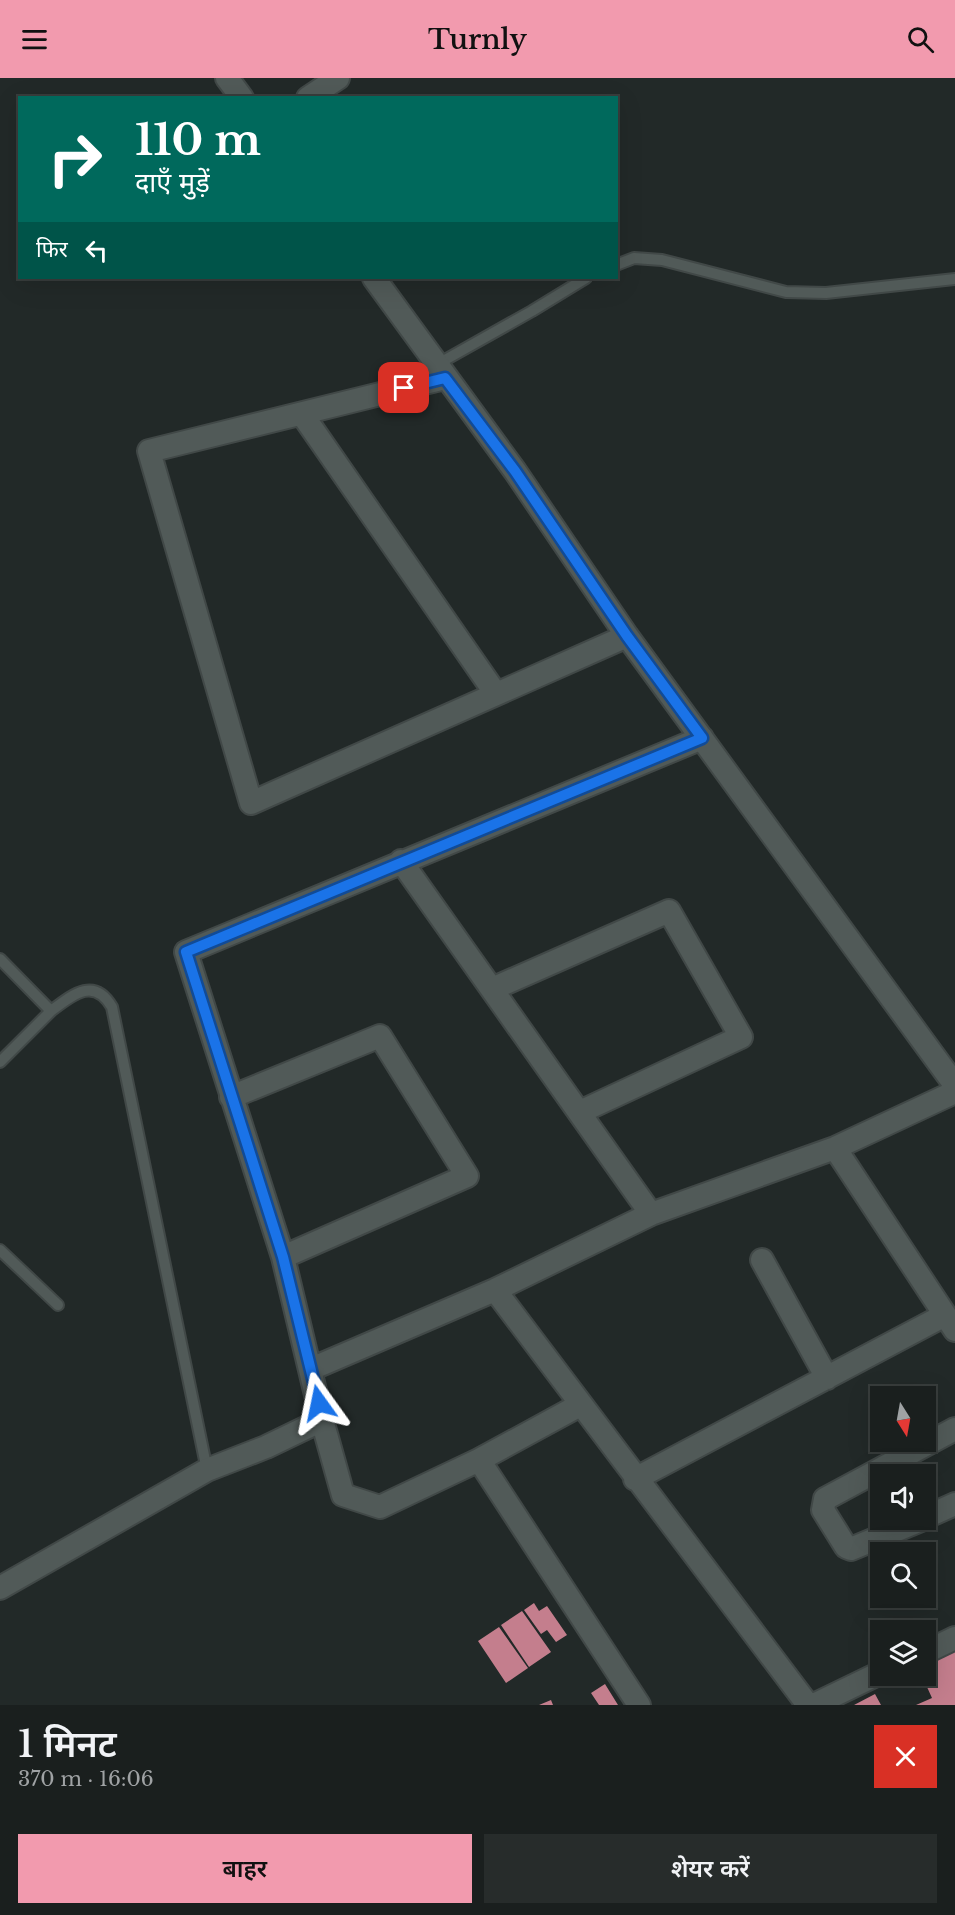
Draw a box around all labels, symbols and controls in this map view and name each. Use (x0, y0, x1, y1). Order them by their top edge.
icon: menu (18, 23, 51, 56)
text: Turnly (428, 23, 527, 56)
icon: search (904, 23, 937, 56)
text: 110 m (135, 114, 261, 166)
icon: right (36, 120, 114, 198)
text: दाएँ मुड़ें (135, 166, 210, 199)
icon: left (80, 234, 113, 267)
text: फिर (36, 236, 68, 263)
pin (378, 362, 429, 413)
icon: arrive (387, 371, 420, 404)
position arrow (287, 1371, 351, 1435)
north arrow (870, 1386, 936, 1452)
map controls (870, 1386, 936, 1686)
button: sound (870, 1464, 936, 1530)
button: search (870, 1542, 936, 1608)
button: layers (870, 1620, 936, 1686)
text: 1 मिनट (18, 1722, 117, 1767)
button: close (874, 1725, 937, 1788)
text: 370 m · 16:06 (18, 1767, 154, 1791)
button: बाहर (18, 1834, 472, 1903)
button: शेयर करें (484, 1834, 937, 1903)

